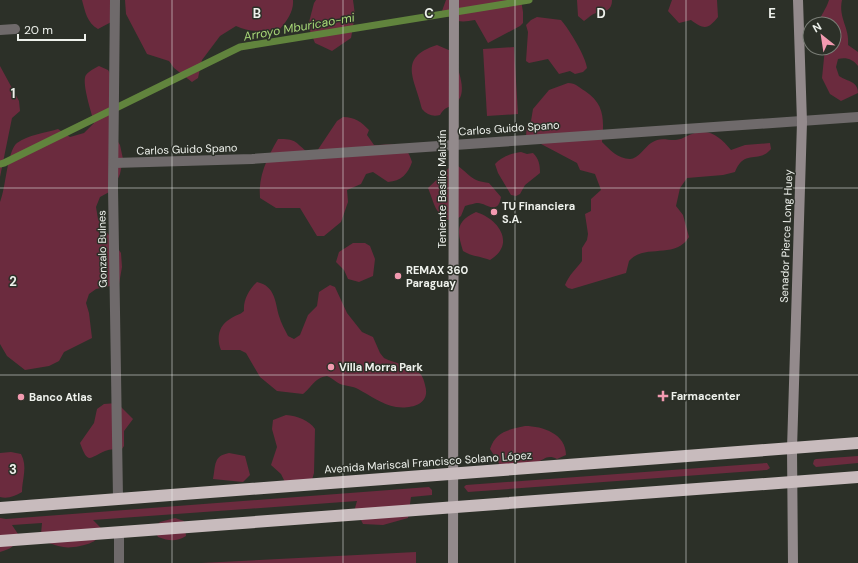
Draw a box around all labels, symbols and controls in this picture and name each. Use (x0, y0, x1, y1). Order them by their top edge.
text: B (253, 5, 261, 22)
text: C (424, 5, 434, 22)
text: D (596, 5, 606, 22)
text: E (768, 5, 776, 22)
water label: Arroyo Mburicao-mi (241, 9, 357, 45)
scale bar (18, 16, 85, 42)
north arrow (802, 16, 842, 56)
text: N (810, 19, 824, 35)
text: 20 m (24, 22, 53, 38)
text: 1 (11, 85, 15, 102)
street label: Carlos Guido Spano (458, 117, 560, 139)
street label: Teniente Basilio Malutín (435, 130, 449, 248)
street label: Carlos Guido Spano (136, 140, 238, 158)
street label: Senador Pierce Long Huey (777, 169, 795, 303)
place label: TU Financiera S.A. (502, 199, 575, 226)
marker: TU Financiera S.A. (489, 207, 499, 217)
street label: Gonzalo Bulnes (94, 210, 110, 288)
place label: REMAX 360 Paraguay (406, 263, 468, 290)
marker: REMAX 360 Paraguay (393, 271, 403, 281)
text: 2 (9, 273, 17, 290)
place label: Villa Morra Park (339, 360, 424, 374)
marker: Villa Morra Park (326, 362, 336, 372)
place label: Farmacenter (671, 389, 741, 403)
place label: Banco Atlas (29, 390, 93, 404)
marker: Farmacenter (658, 391, 668, 401)
marker: Banco Atlas (16, 392, 26, 402)
street label: Avenida Mariscal Francisco Solano López (324, 448, 532, 476)
text: 3 (9, 461, 17, 478)

